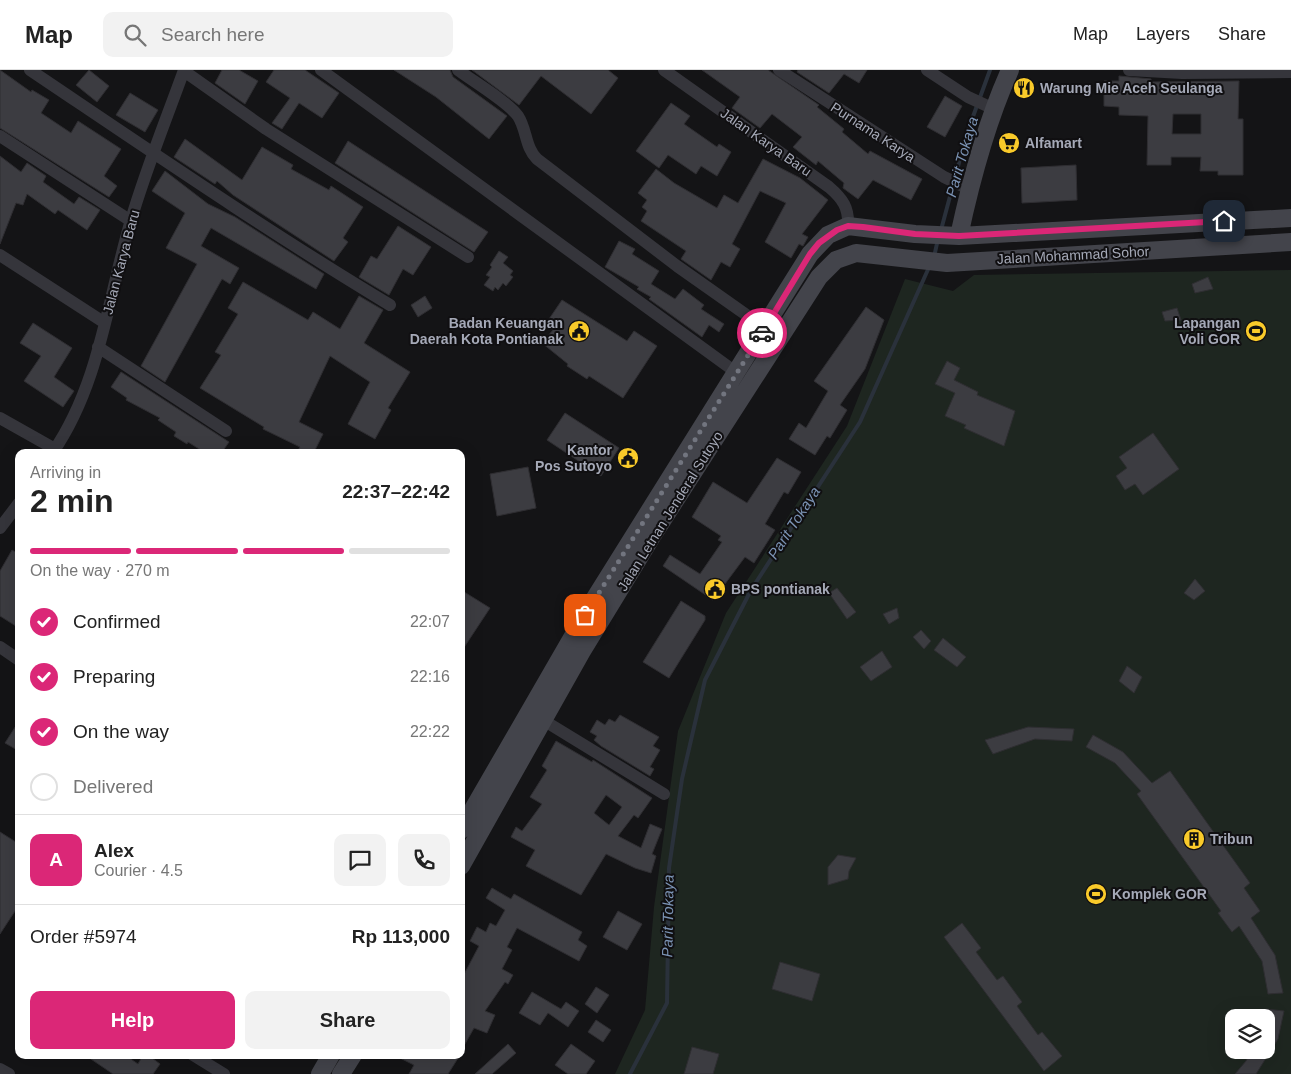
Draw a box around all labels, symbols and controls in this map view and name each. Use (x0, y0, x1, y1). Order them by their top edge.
search box (103, 12, 453, 57)
text: Map (25, 21, 73, 48)
icon: search (121, 21, 149, 49)
text: Search here (161, 24, 265, 45)
text: Map (1073, 24, 1108, 44)
text: Layers (1136, 24, 1190, 44)
text: Share (1218, 24, 1266, 44)
restaurant icon: Warung Mie Aceh Seulanga (1012, 76, 1036, 100)
place label: Warung Mie Aceh Seulanga (1040, 80, 1223, 96)
street label: Purnama Karya (828, 99, 918, 165)
street label: Jalan Karya Baru (717, 105, 815, 179)
water label: Parit Tokaya (942, 115, 981, 199)
supermarket icon: Alfamart (997, 131, 1021, 155)
place label: Alfamart (1025, 135, 1082, 151)
pin (1203, 200, 1245, 242)
icon: home (1210, 207, 1238, 235)
street label: Jalan Karya Baru (99, 208, 143, 316)
street label: Jalan Mohammad Sohor (996, 243, 1150, 267)
courier (737, 308, 787, 358)
place label: Badan Keuangan Daerah Kota Pontianak (410, 315, 563, 347)
place label: Lapangan Voli GOR (1174, 315, 1240, 347)
public building icon: Badan Keuangan Daerah Kota Pontianak (567, 319, 591, 343)
icon: car (748, 319, 776, 347)
sports icon: Lapangan Voli GOR (1244, 319, 1268, 343)
street label: Jalan Letnan Jenderal Sutoyo (614, 428, 726, 594)
place label: Kantor Pos Sutoyo (535, 442, 613, 474)
public building icon: Kantor Pos Sutoyo (616, 446, 640, 470)
text: Arriving in (30, 464, 101, 481)
text: 22:37–22:42 (342, 481, 450, 502)
text: 2 min (30, 483, 114, 519)
water label: Parit Tokaya (764, 483, 823, 562)
text: On the way · 270 m (30, 562, 170, 579)
public building icon: BPS pontianak (703, 577, 727, 601)
place label: BPS pontianak (731, 581, 830, 597)
pin (564, 594, 606, 636)
icon: bag (571, 601, 599, 629)
icon: check (30, 608, 58, 636)
text: Confirmed (73, 611, 161, 632)
text: 22:07 (410, 613, 450, 630)
icon: check (30, 663, 58, 691)
text: Preparing (73, 666, 155, 687)
text: 22:16 (410, 668, 450, 685)
icon: check (30, 718, 58, 746)
text: On the way (73, 721, 169, 742)
text: 22:22 (410, 723, 450, 740)
text: Delivered (73, 776, 153, 797)
building icon: Tribun (1182, 827, 1206, 851)
place label: Tribun (1210, 831, 1253, 847)
button: chat (334, 834, 386, 886)
button: phone (398, 834, 450, 886)
text: Alex (94, 840, 134, 861)
text: A (49, 849, 63, 870)
text: Courier · 4.5 (94, 862, 183, 879)
water label: Parit Tokaya (658, 874, 677, 958)
sports icon: Komplek GOR (1084, 882, 1108, 906)
place label: Komplek GOR (1112, 886, 1207, 902)
text: Order #5974 (30, 926, 137, 947)
text: Rp 113,000 (352, 926, 450, 947)
button: Help (30, 991, 235, 1049)
button: Share (245, 991, 450, 1049)
map controls (1225, 1009, 1275, 1059)
button: layers (1225, 1009, 1275, 1059)

